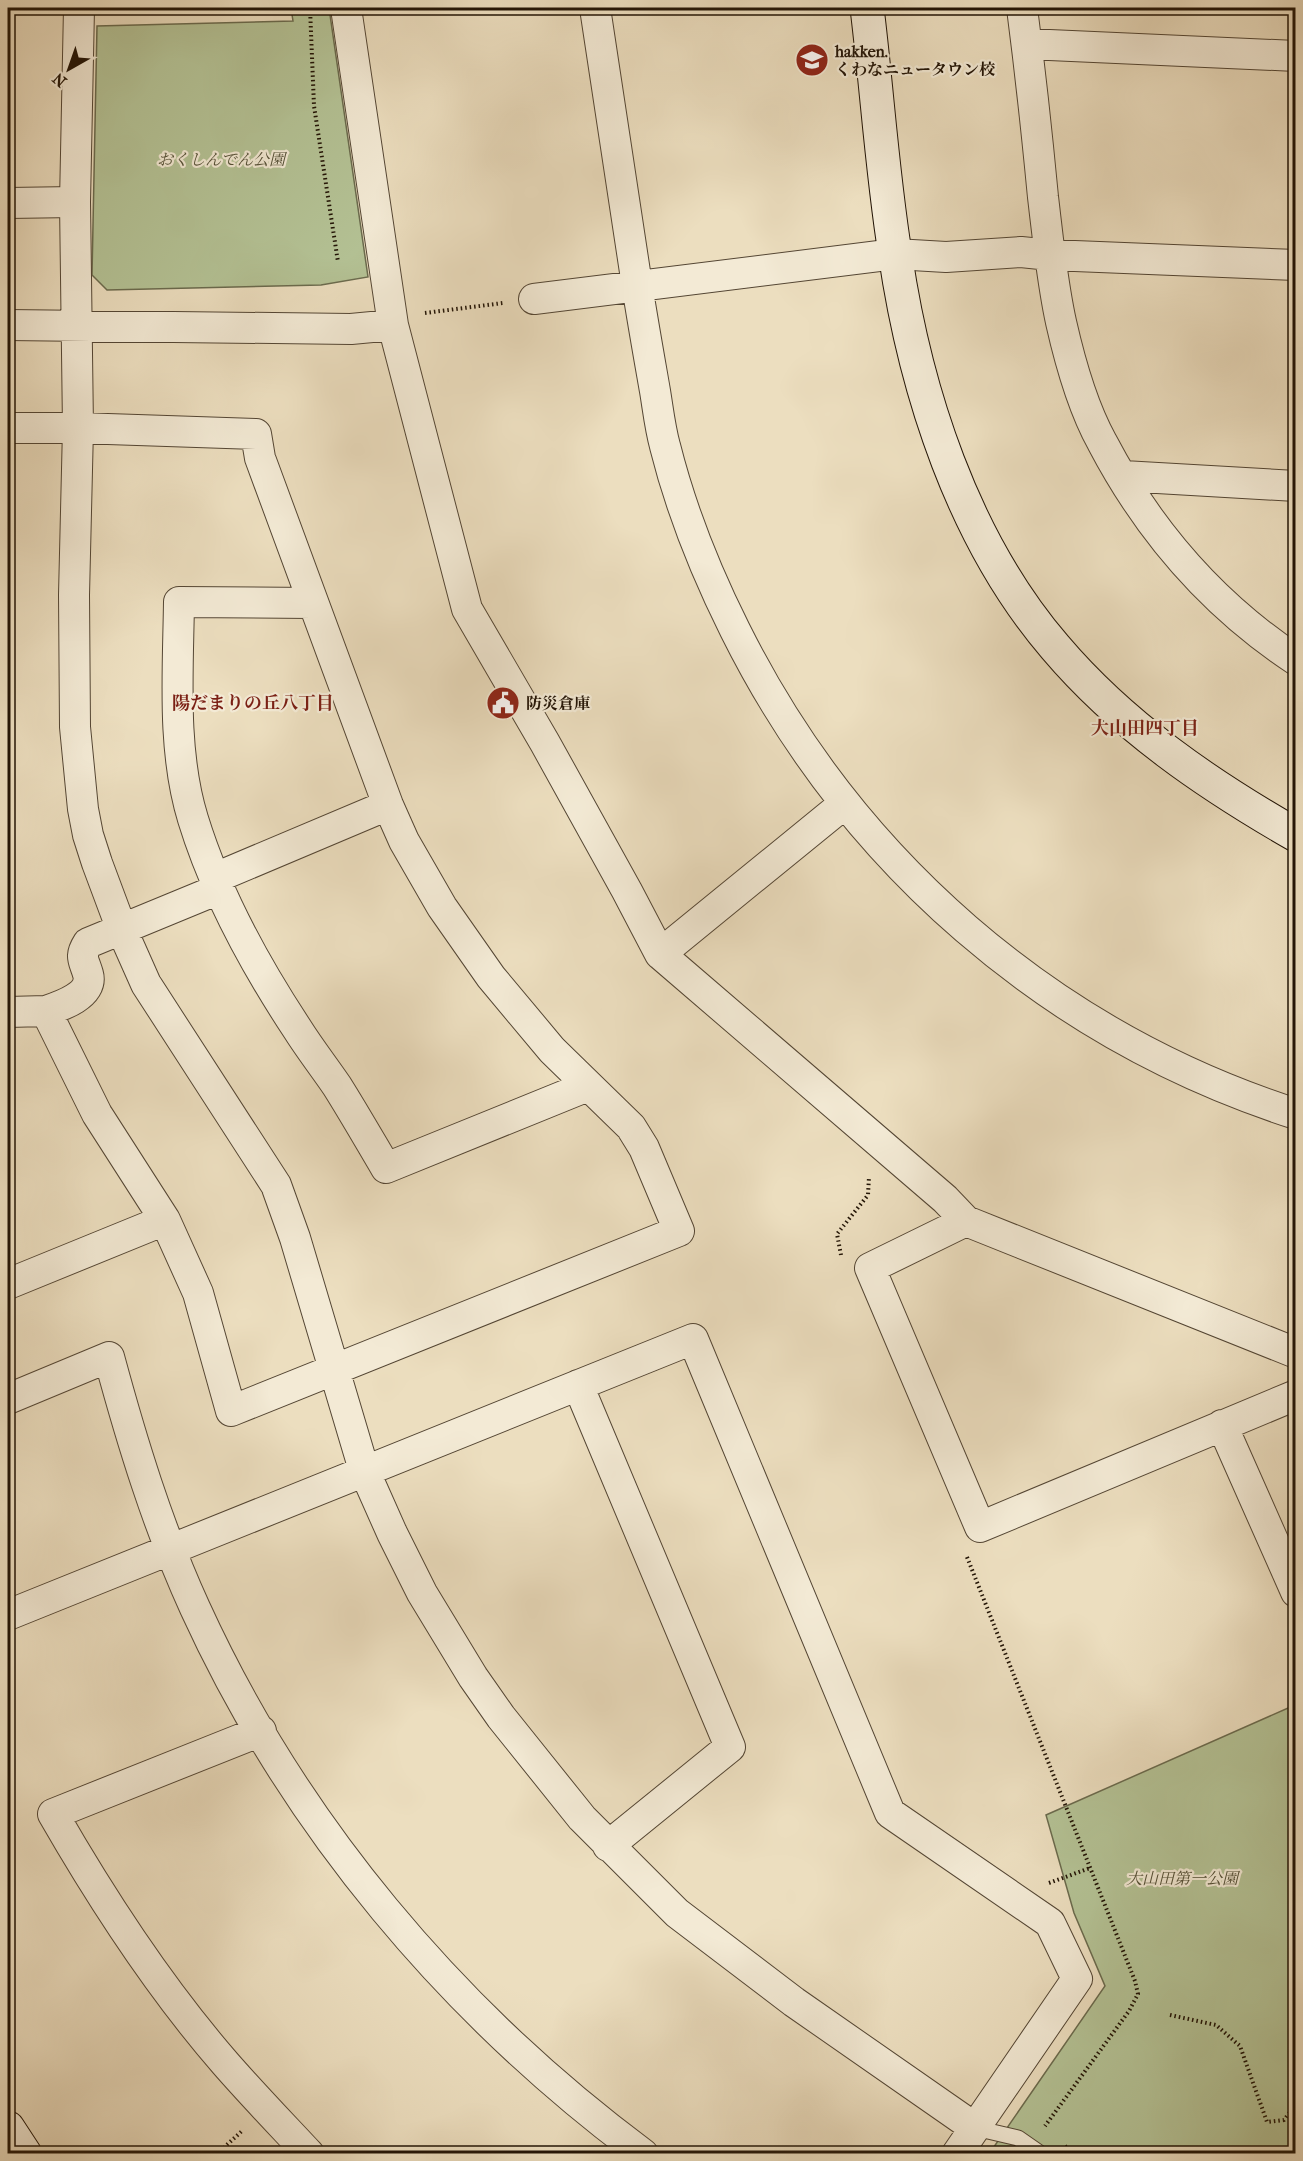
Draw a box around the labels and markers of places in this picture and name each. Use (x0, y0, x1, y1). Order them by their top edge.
school or university icon: hakken. くわなニュータウン校 (794, 42, 830, 78)
place label: hakken. くわなニュータウン校 (834, 42, 996, 79)
public building icon: 防災倉庫 (485, 685, 521, 721)
place label: 防災倉庫 (526, 694, 590, 713)

